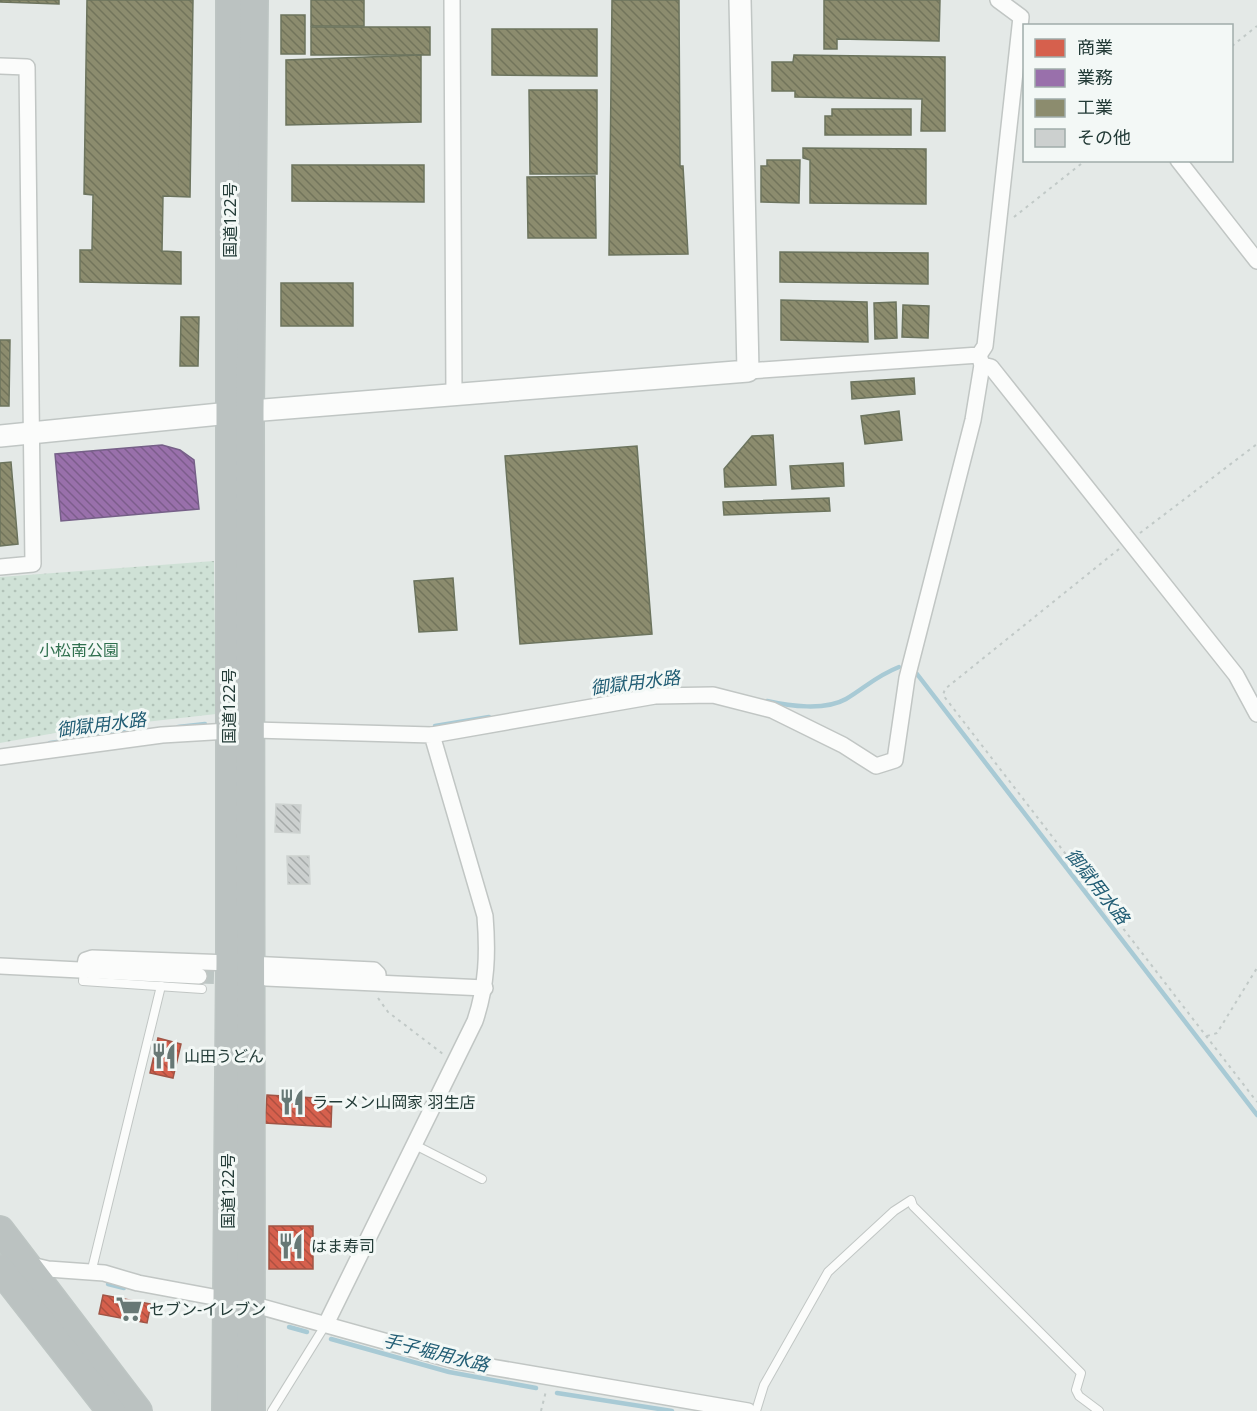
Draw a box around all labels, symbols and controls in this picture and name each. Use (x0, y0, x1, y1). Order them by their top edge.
legend (1023, 24, 1233, 162)
text: 商業 (1077, 35, 1113, 59)
text: 業務 (1077, 65, 1113, 89)
text: 工業 (1077, 95, 1113, 119)
text: その他 (1077, 125, 1131, 149)
street label: 国道122号 (219, 182, 241, 258)
park label: 小松南公園 (39, 639, 119, 661)
water label: 御獄用水路 (589, 664, 683, 699)
street label: 国道122号 (218, 668, 240, 744)
water label: 御獄用水路 (55, 706, 149, 741)
water label: 御獄用水路 (1061, 843, 1136, 930)
restaurant icon: 山田うどん (149, 1041, 179, 1071)
place label: 山田うどん (184, 1045, 264, 1067)
restaurant icon: ラーメン山岡家 羽生店 (277, 1087, 307, 1117)
place label: ラーメン山岡家 羽生店 (312, 1091, 476, 1113)
street label: 国道122号 (217, 1153, 239, 1229)
restaurant icon: はま寿司 (276, 1231, 306, 1261)
place label: はま寿司 (311, 1235, 375, 1257)
supermarket icon: セブン-イレブン (114, 1294, 144, 1324)
place label: セブン-イレブン (149, 1298, 266, 1320)
water label: 手子堀用水路 (381, 1327, 493, 1377)

